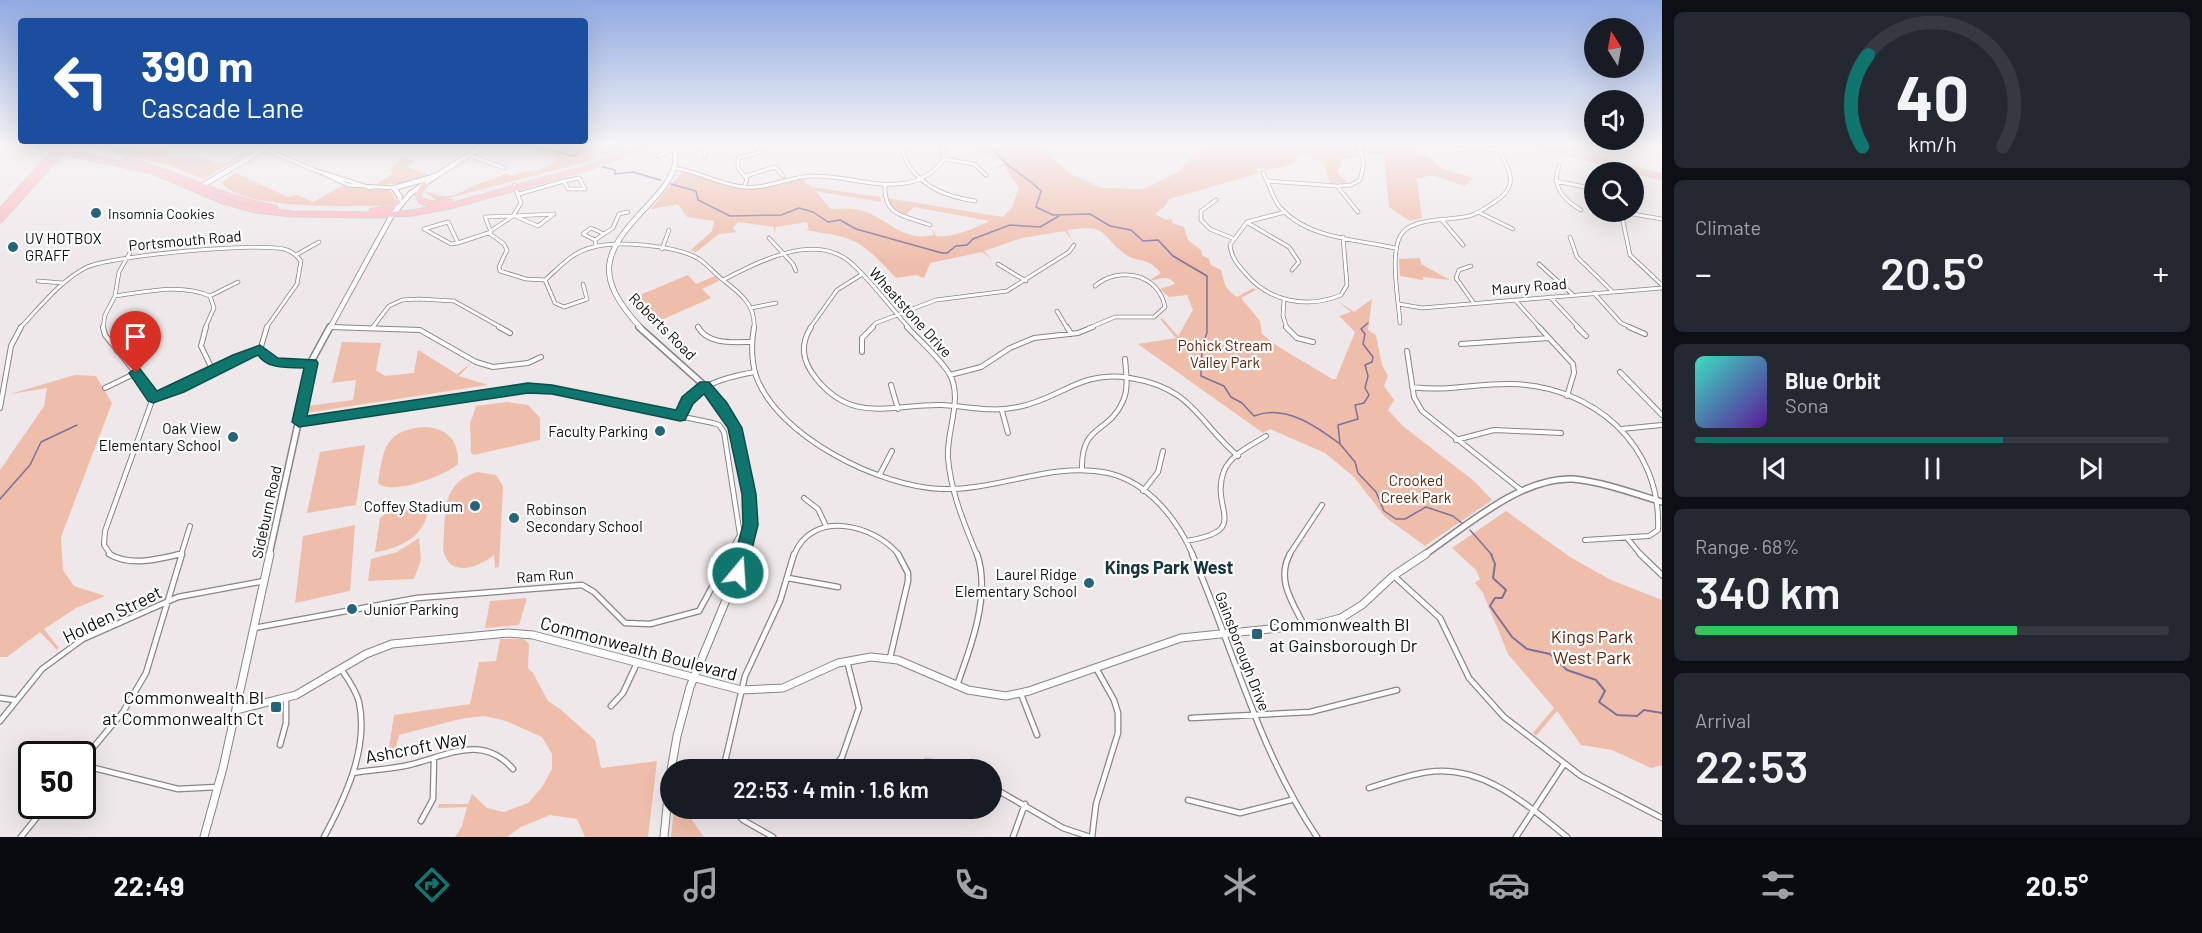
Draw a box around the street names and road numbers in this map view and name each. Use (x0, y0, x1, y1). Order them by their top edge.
street label: Portsmouth Road (128, 226, 242, 254)
street label: Wheatstone Drive (866, 263, 956, 361)
street label: Maury Road (1491, 274, 1567, 298)
street label: Roberts Road (626, 289, 700, 363)
street label: Sideburn Road (247, 464, 285, 560)
street label: Ram Run (516, 564, 574, 586)
street label: Holden Street (59, 581, 165, 647)
street label: Gainsborough Drive (1212, 589, 1274, 713)
street label: Commonwealth Boulevard (538, 611, 740, 685)
street label: Ashcroft Way (363, 726, 469, 768)

